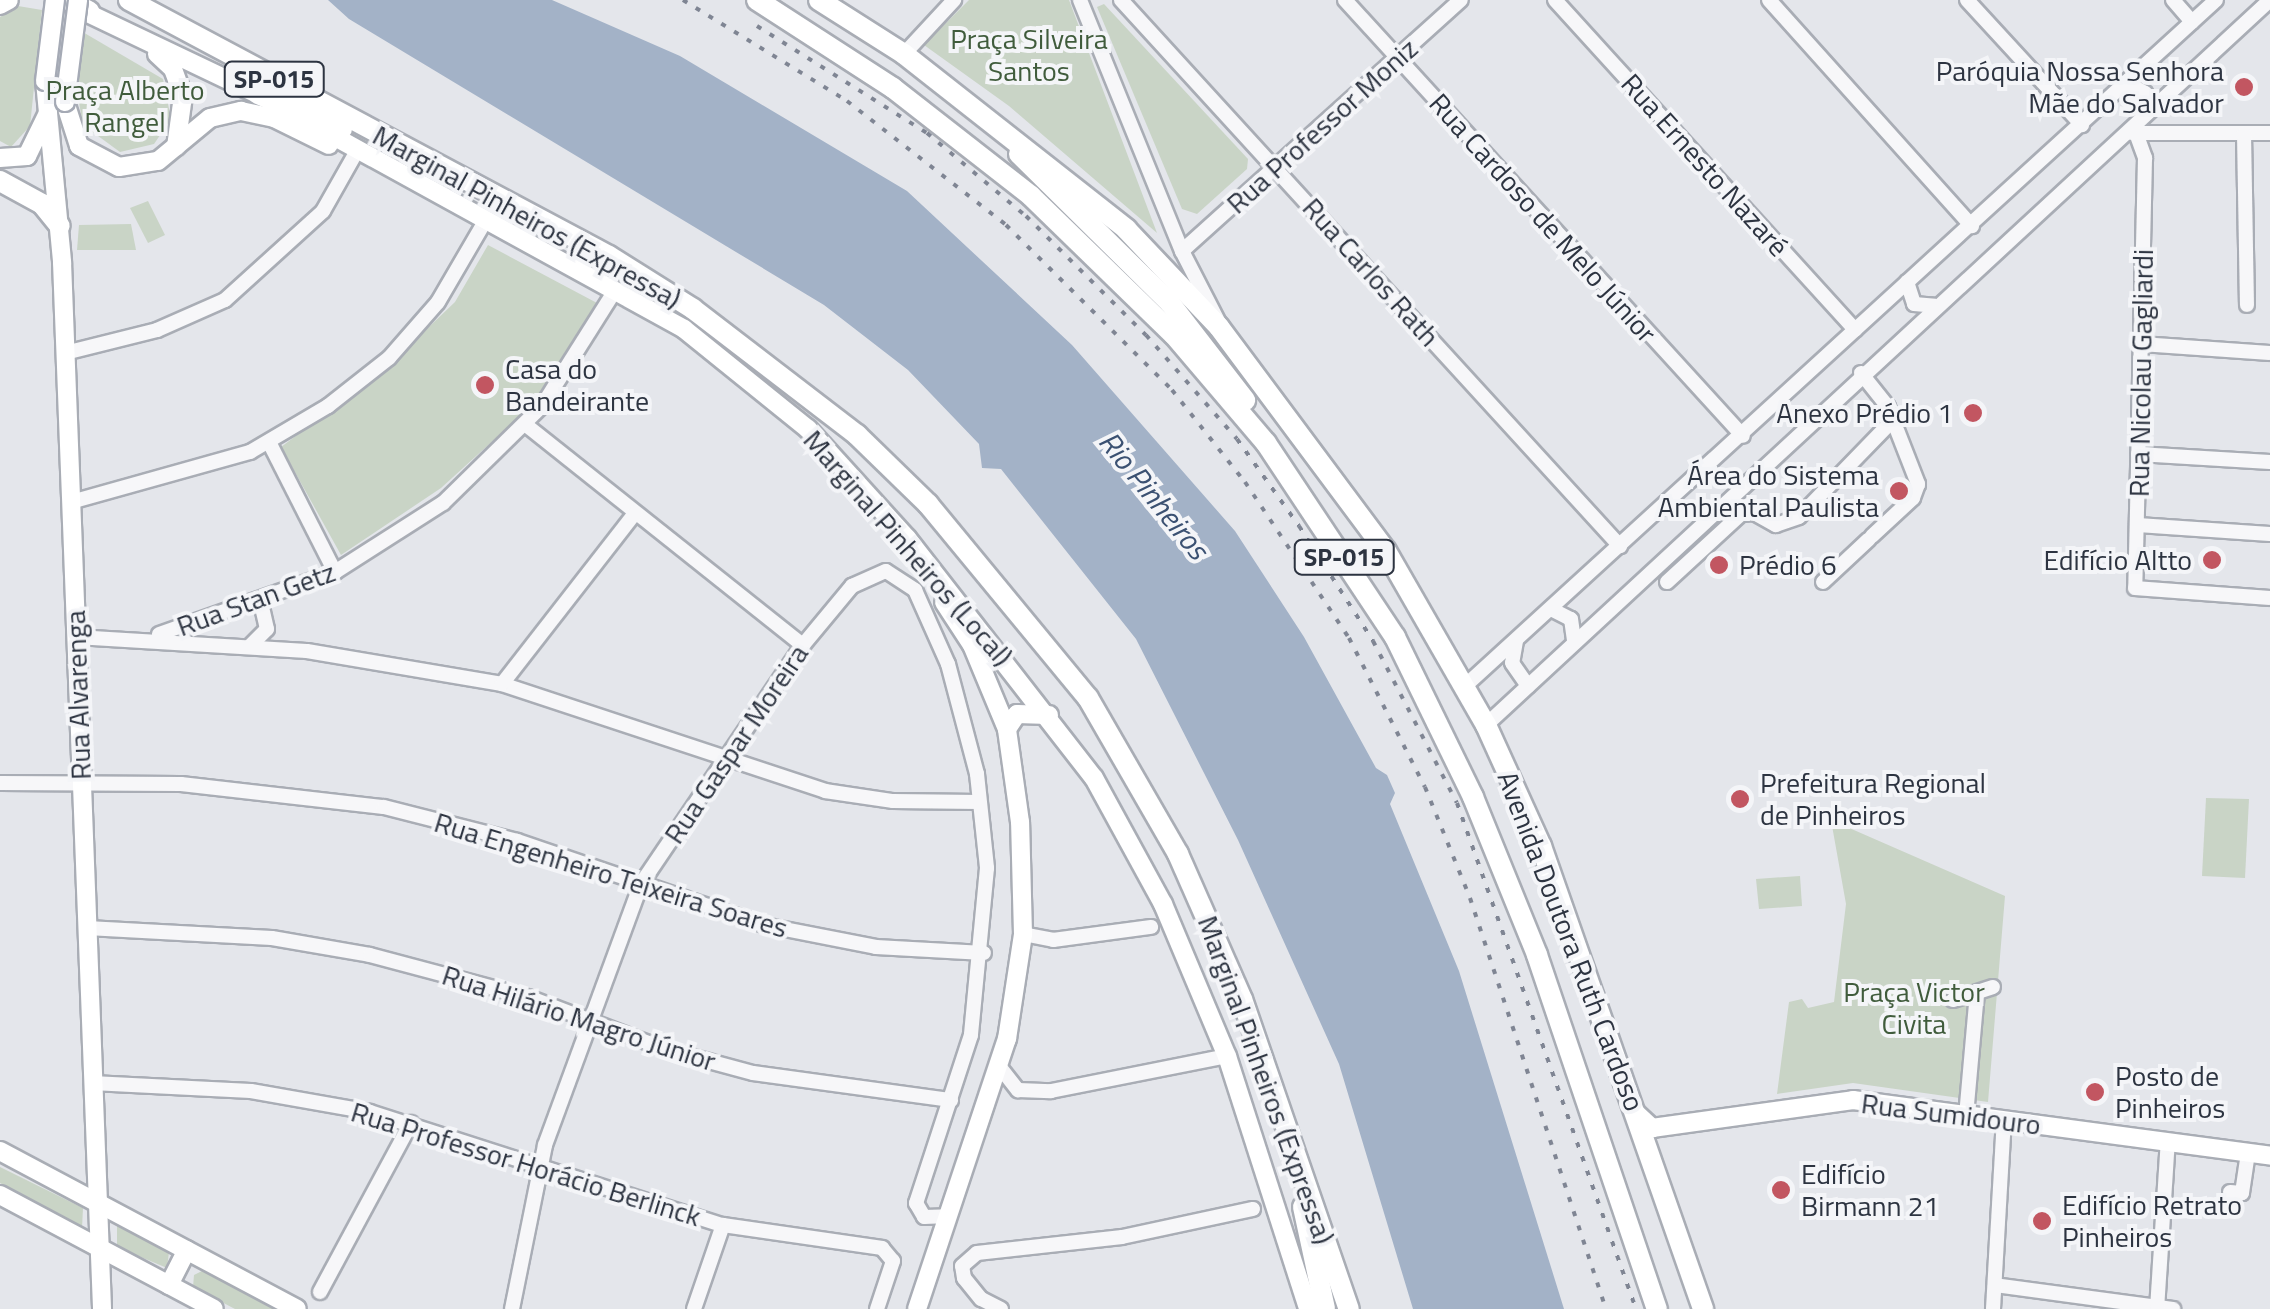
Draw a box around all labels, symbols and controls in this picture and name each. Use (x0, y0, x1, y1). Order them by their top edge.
park label: Praça Silveira Santos (950, 22, 1108, 88)
street label: Rua Professor Moniz (1220, 32, 1424, 220)
place label: Paróquia Nossa Senhora Mãe do Salvador (1936, 54, 2224, 120)
road number: SP-015 (222, 59, 326, 99)
street label: Rua Ernesto Nazaré (1614, 67, 1796, 263)
park label: Praça Alberto Rangel (45, 73, 205, 139)
marker: Paróquia Nossa Senhora Mãe do Salvador (2233, 76, 2255, 98)
street label: Rua Cardoso de Melo Júnior (1422, 87, 1664, 349)
street label: Marginal Pinheiros (Expressa) (367, 118, 687, 316)
street label: Rua Carlos Rath (1296, 191, 1446, 353)
street label: Rua Nicolau Gagliardi (2122, 249, 2160, 497)
place label: Casa do Bandeirante (505, 352, 649, 418)
marker: Casa do Bandeirante (474, 374, 496, 396)
place label: Anexo Prédio 1 (1776, 396, 1953, 430)
marker: Anexo Prédio 1 (1962, 402, 1984, 424)
street label: Marginal Pinheiros (Local) (797, 423, 1019, 673)
water label: Rio Pinheiros (1092, 424, 1216, 566)
place label: Área do Sistema Ambiental Paulista (1658, 458, 1879, 524)
marker: Área do Sistema Ambiental Paulista (1888, 480, 1910, 502)
road number: SP-015 (1292, 537, 1396, 577)
place label: Edifício Altto (2044, 543, 2192, 577)
place label: Prédio 6 (1739, 548, 1837, 582)
marker: Edifício Altto (2201, 549, 2223, 571)
marker: Prédio 6 (1708, 554, 1730, 576)
street label: Rua Stan Getz (172, 555, 340, 643)
street label: Rua Alvarenga (58, 610, 98, 780)
street label: Rua Gaspar Moreira (657, 638, 815, 850)
street label: Avenida Doutora Ruth Cardoso (1491, 766, 1651, 1116)
place label: Prefeitura Regional de Pinheiros (1760, 766, 1986, 832)
marker: Prefeitura Regional de Pinheiros (1729, 788, 1751, 810)
street label: Rua Engenheiro Teixeira Soares (430, 805, 792, 945)
street label: Marginal Pinheiros (Expressa) (1191, 911, 1341, 1249)
street label: Rua Hilário Magro Júnior (438, 958, 720, 1078)
park label: Praça Victor Civita (1843, 975, 1985, 1041)
place label: Posto de Pinheiros (2115, 1059, 2225, 1125)
marker: Posto de Pinheiros (2084, 1081, 2106, 1103)
street label: Rua Sumidouro (1859, 1086, 2043, 1142)
street label: Rua Professor Horácio Berlinck (347, 1095, 705, 1233)
place label: Edifício Birmann 21 (1801, 1157, 1939, 1223)
marker: Edifício Birmann 21 (1770, 1179, 1792, 1201)
place label: Edifício Retrato Pinheiros (2062, 1188, 2242, 1254)
marker: Edifício Retrato Pinheiros (2031, 1210, 2053, 1232)

